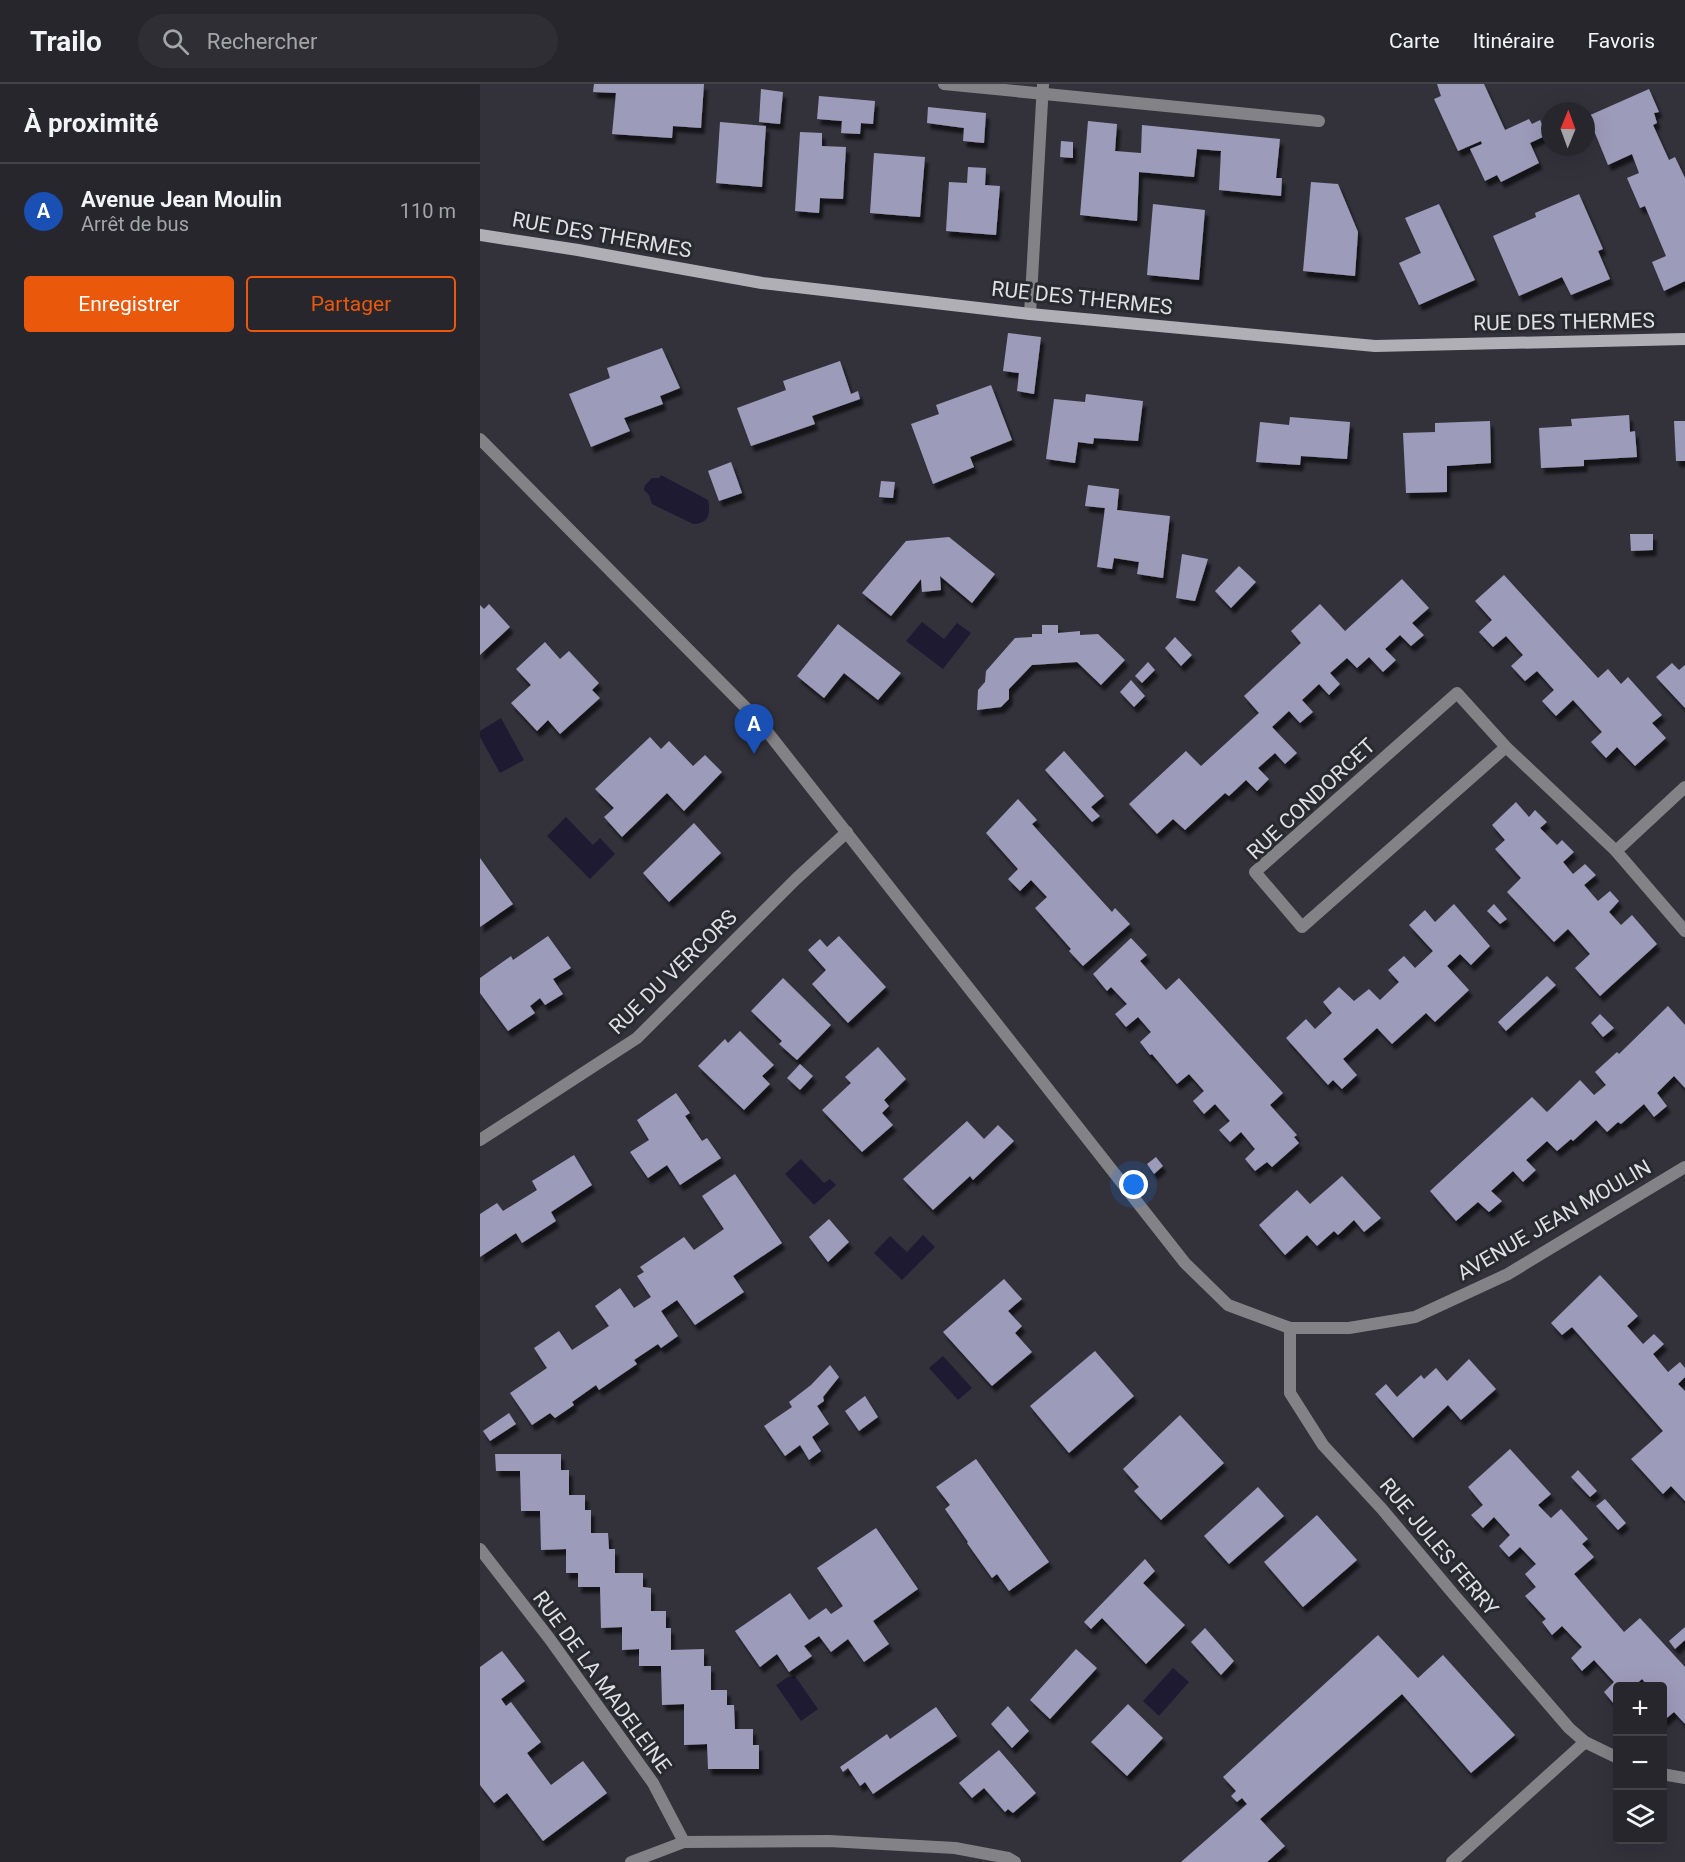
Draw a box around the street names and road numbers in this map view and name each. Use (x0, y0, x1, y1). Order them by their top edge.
street label: RUE DES THERMES (510, 207, 694, 263)
street label: RUE DES THERMES (990, 277, 1174, 319)
street label: RUE DES THERMES (1473, 308, 1655, 336)
street label: RUE CONDORCET (1242, 733, 1380, 864)
street label: RUE DU VERCORS (604, 905, 742, 1039)
street label: AVENUE JEAN MOULIN (1453, 1155, 1655, 1285)
street label: RUE JULES FERRY (1375, 1474, 1504, 1621)
street label: RUE DE LA MADELEINE (528, 1586, 676, 1778)

